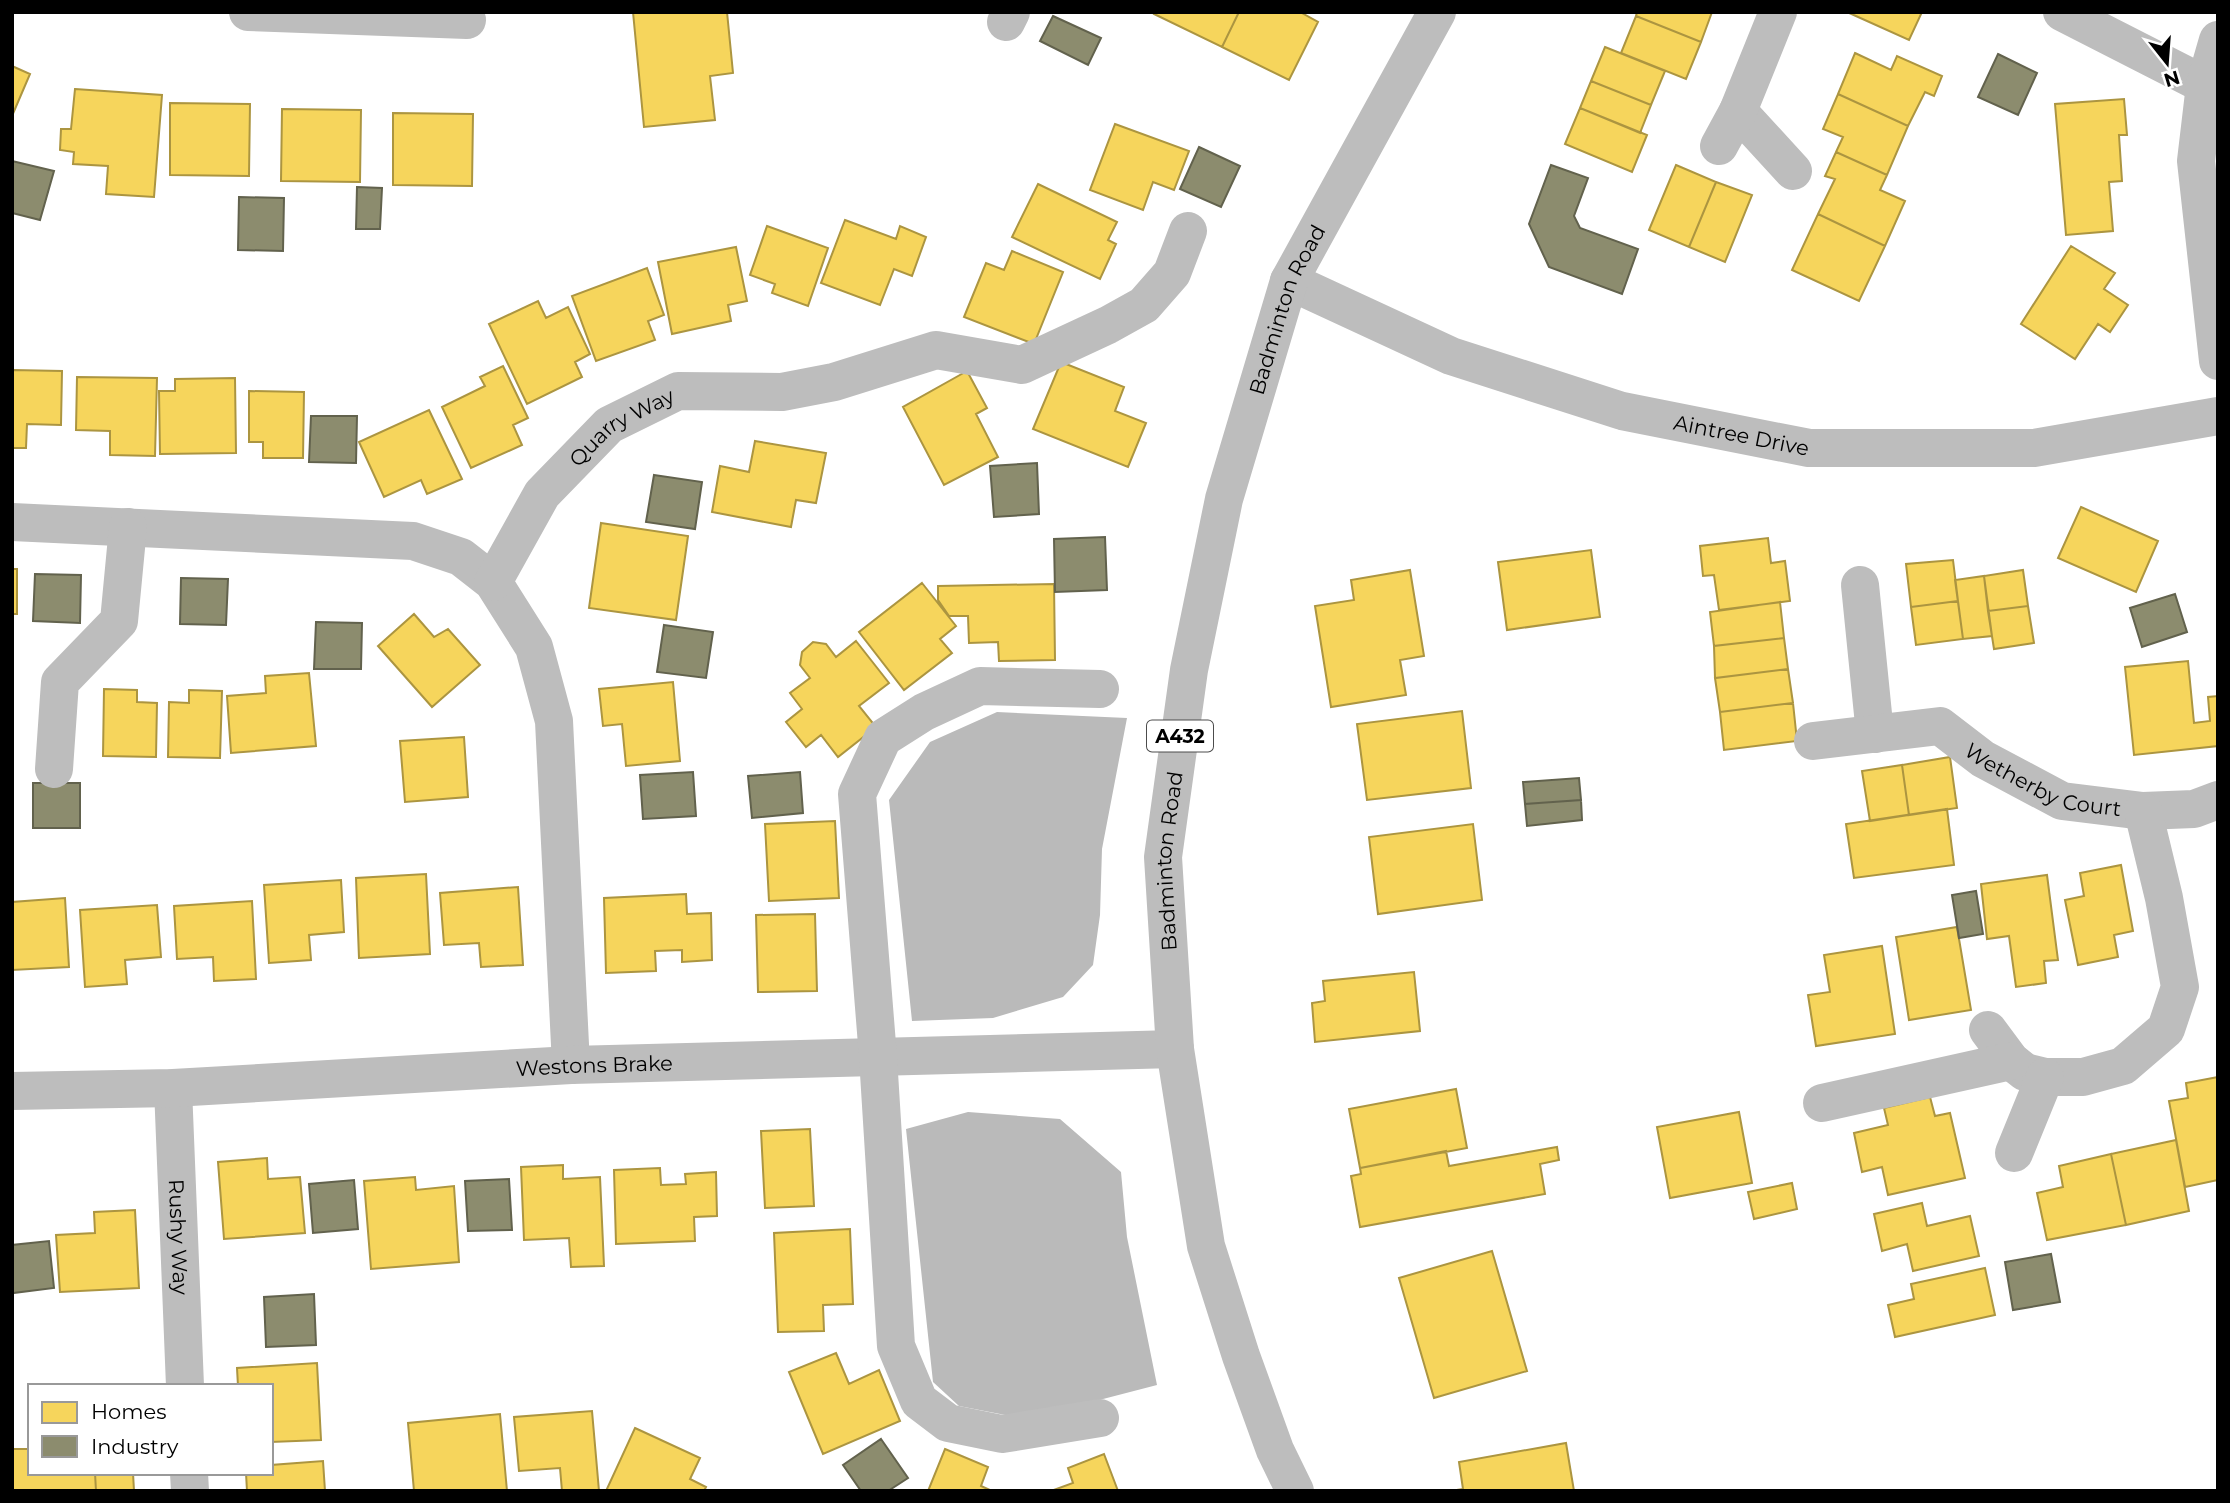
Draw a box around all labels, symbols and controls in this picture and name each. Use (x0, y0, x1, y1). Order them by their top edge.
north arrow (2132, 28, 2202, 98)
text: N (2161, 66, 2183, 92)
street label: Badminton Road (1243, 220, 1330, 398)
street label: Quarry Way (563, 382, 678, 471)
street label: Aintree Drive (1672, 409, 1811, 460)
road number: A432 (1147, 720, 1213, 751)
street label: Wetherby Court (1960, 737, 2123, 821)
street label: Badminton Road (1150, 770, 1187, 952)
street label: Westons Brake (515, 1050, 673, 1081)
street label: Rushy Way (164, 1179, 194, 1296)
legend (28, 1384, 273, 1475)
text: Homes (91, 1399, 166, 1424)
text: Industry (91, 1434, 179, 1459)

